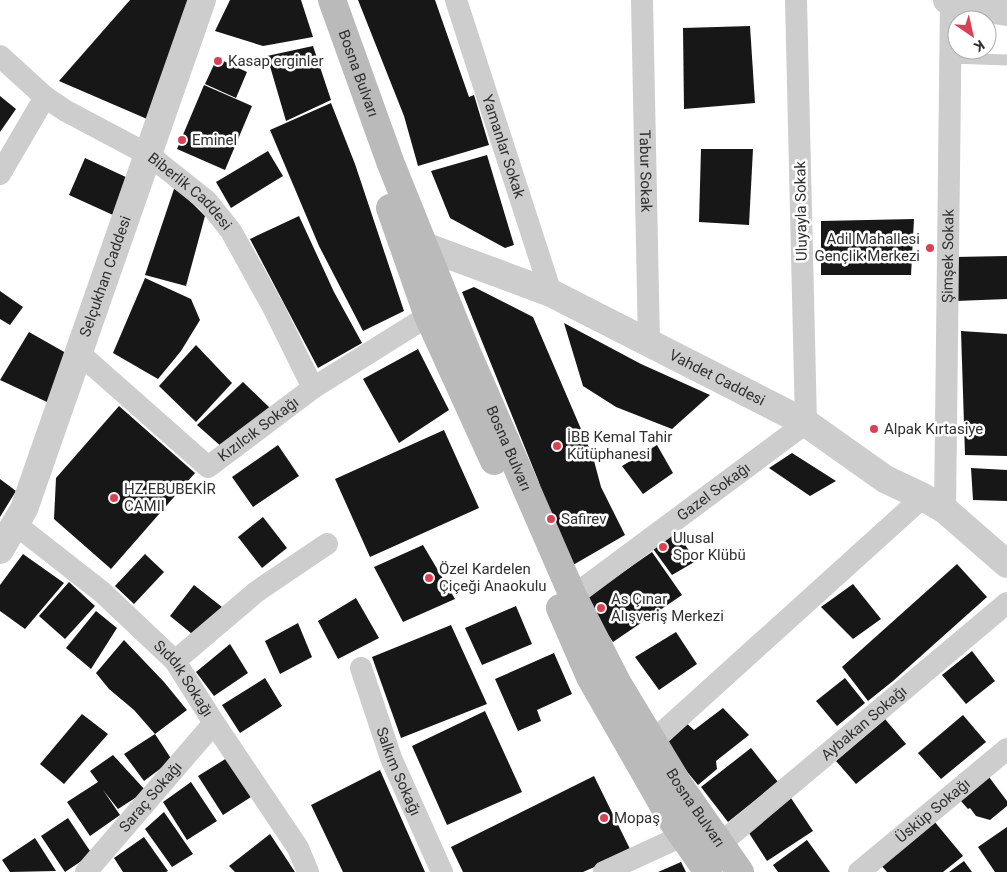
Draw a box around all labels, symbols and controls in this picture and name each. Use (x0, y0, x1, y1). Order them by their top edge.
north arrow (947, 10, 997, 60)
street label: Bosna Bulvarı (334, 27, 382, 119)
text: K (971, 37, 987, 55)
place label: Kasap erginler (228, 52, 324, 70)
marker: Kasap erginler (212, 55, 224, 67)
street label: Yamanlar Sokak (478, 92, 529, 201)
street label: Tabur Sokak (636, 129, 655, 213)
place label: Eminel (192, 131, 237, 149)
marker: Eminel (176, 134, 188, 146)
street label: Biberlik Caddesi (144, 149, 236, 234)
street label: Uluyayla Sokak (791, 160, 811, 261)
street label: Şimşek Sokak (938, 209, 958, 303)
street label: Selçukhan Caddesi (76, 213, 135, 339)
place label: Adil Mahallesi Gençlik Merkezi (814, 230, 920, 265)
marker: Adil Mahallesi Gençlik Merkezi (924, 242, 936, 254)
street label: Vahdet Caddesi (666, 346, 768, 410)
street label: Kızılcık Sokağı (214, 393, 302, 465)
street label: Bosna Bulvarı (482, 403, 535, 494)
place label: Alpak Kırtasiye (884, 420, 983, 438)
marker: Alpak Kırtasiye (868, 423, 880, 435)
place label: İBB Kemal Tahir Kütüphanesi (567, 428, 672, 463)
marker: İBB Kemal Tahir Kütüphanesi (551, 440, 563, 452)
street label: Gazel Sokağı (673, 459, 754, 525)
place label: HZ.EBUBEKİR CAMII (124, 480, 216, 515)
marker: HZ.EBUBEKİR CAMII (108, 492, 120, 504)
place label: Safirev (561, 510, 606, 528)
marker: Safirev (545, 513, 557, 525)
place label: Ulusal Spor Klübü (673, 529, 746, 564)
marker: Ulusal Spor Klübü (657, 541, 669, 553)
place label: Özel Kardelen Çiçeği Anaokulu (439, 560, 547, 595)
marker: Özel Kardelen Çiçeği Anaokulu (423, 572, 435, 584)
place label: As Çınar Alışveriş Merkezi (611, 590, 724, 625)
marker: As Çınar Alışveriş Merkezi (595, 602, 607, 614)
street label: Sıddık Sokağı (150, 637, 217, 720)
street label: Aybakan Sokağı (817, 682, 910, 764)
street label: Salkım Sokağı (372, 725, 425, 819)
street label: Saraç Sokağı (115, 758, 186, 836)
street label: Bosna Bulvarı (662, 765, 729, 851)
street label: Üsküp Sokağı (892, 775, 974, 847)
place label: Mopaş (614, 809, 660, 827)
marker: Mopaş (598, 812, 610, 824)

